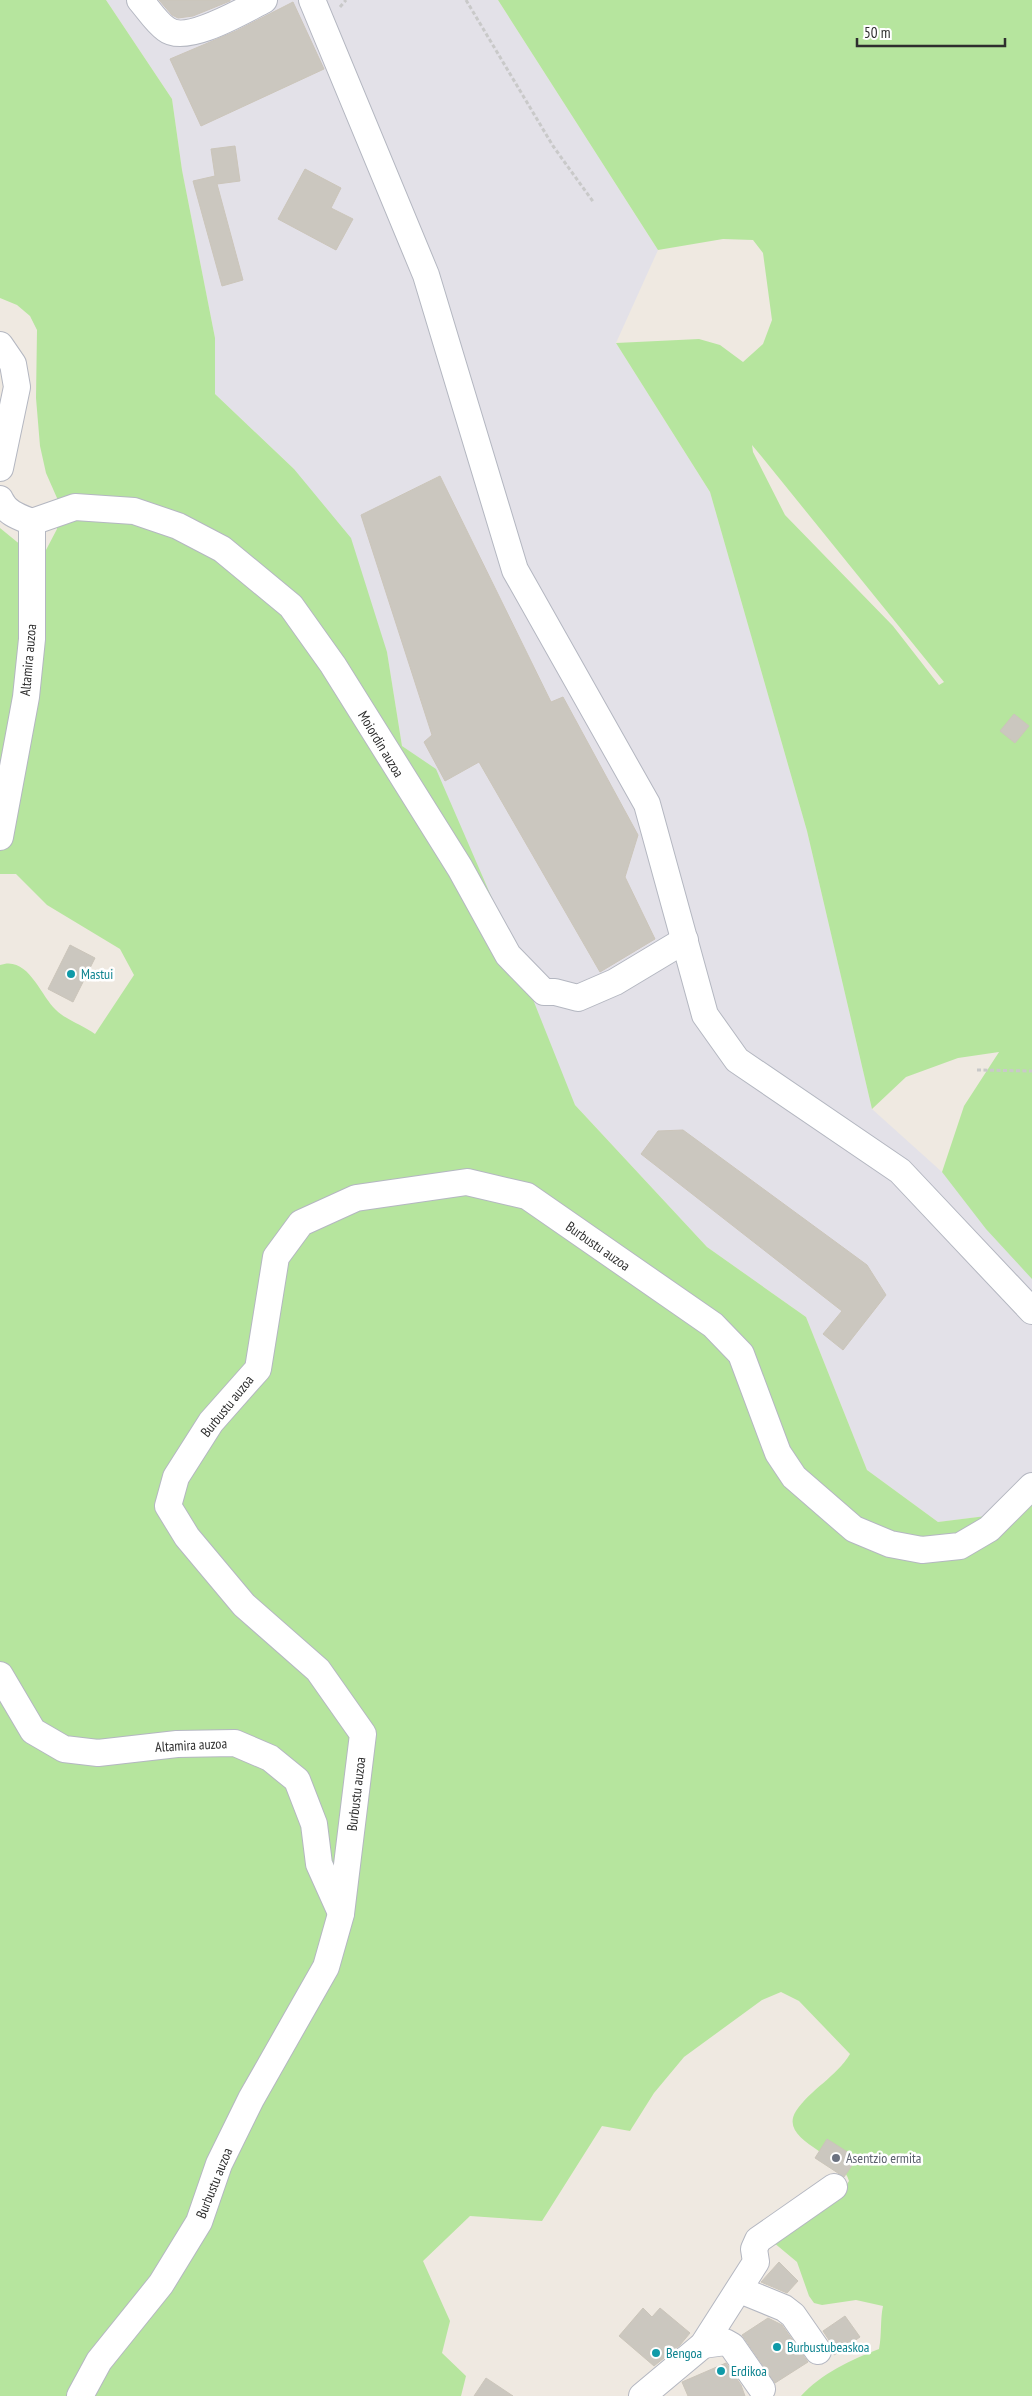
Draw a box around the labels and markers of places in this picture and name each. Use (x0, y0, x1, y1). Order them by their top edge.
place label: Mastui (81, 965, 113, 983)
marker: Mastui (65, 968, 77, 980)
place label: Asentzio ermita (846, 2149, 921, 2167)
marker: Asentzio ermita (830, 2152, 842, 2164)
place label: Burbustubeaskoa (787, 2338, 869, 2356)
marker: Burbustubeaskoa (771, 2341, 783, 2353)
place label: Bengoa (666, 2344, 702, 2362)
marker: Bengoa (650, 2347, 662, 2359)
place label: Erdikoa (731, 2362, 767, 2380)
marker: Erdikoa (715, 2365, 727, 2377)

